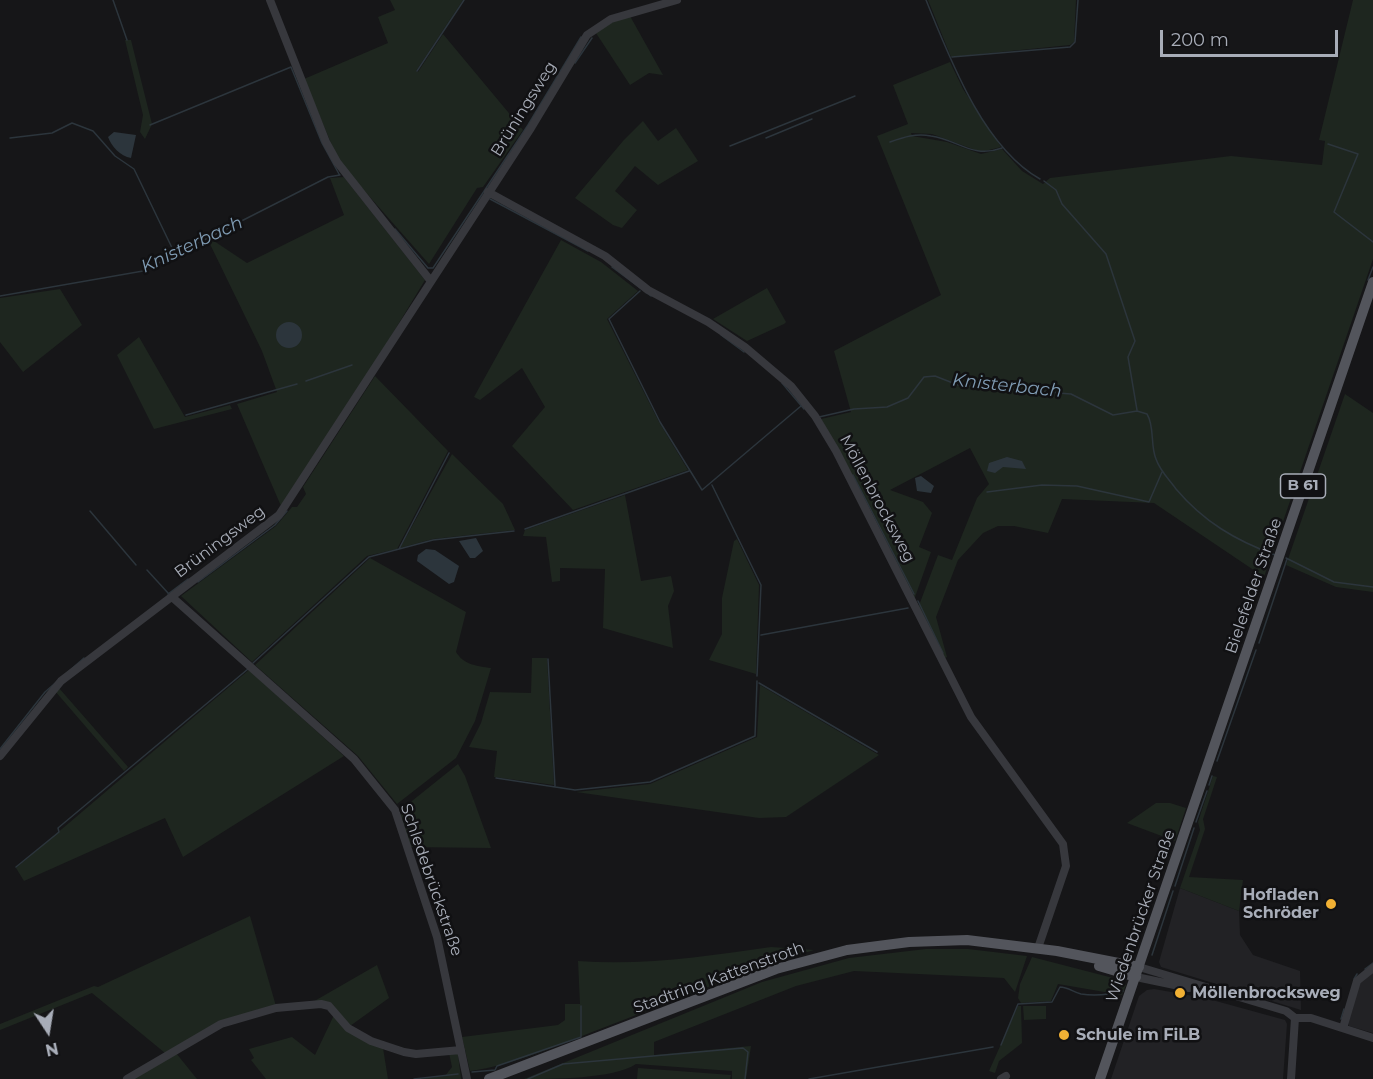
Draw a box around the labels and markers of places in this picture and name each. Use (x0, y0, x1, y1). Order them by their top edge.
place label: Hofladen Schröder (1242, 885, 1319, 923)
marker: Hofladen Schröder (1324, 897, 1338, 911)
place label: Möllenbrocksweg (1192, 983, 1341, 1003)
marker: Möllenbrocksweg (1173, 986, 1187, 1000)
place label: Schule im FiLB (1076, 1025, 1200, 1045)
marker: Schule im FiLB (1057, 1028, 1071, 1042)

